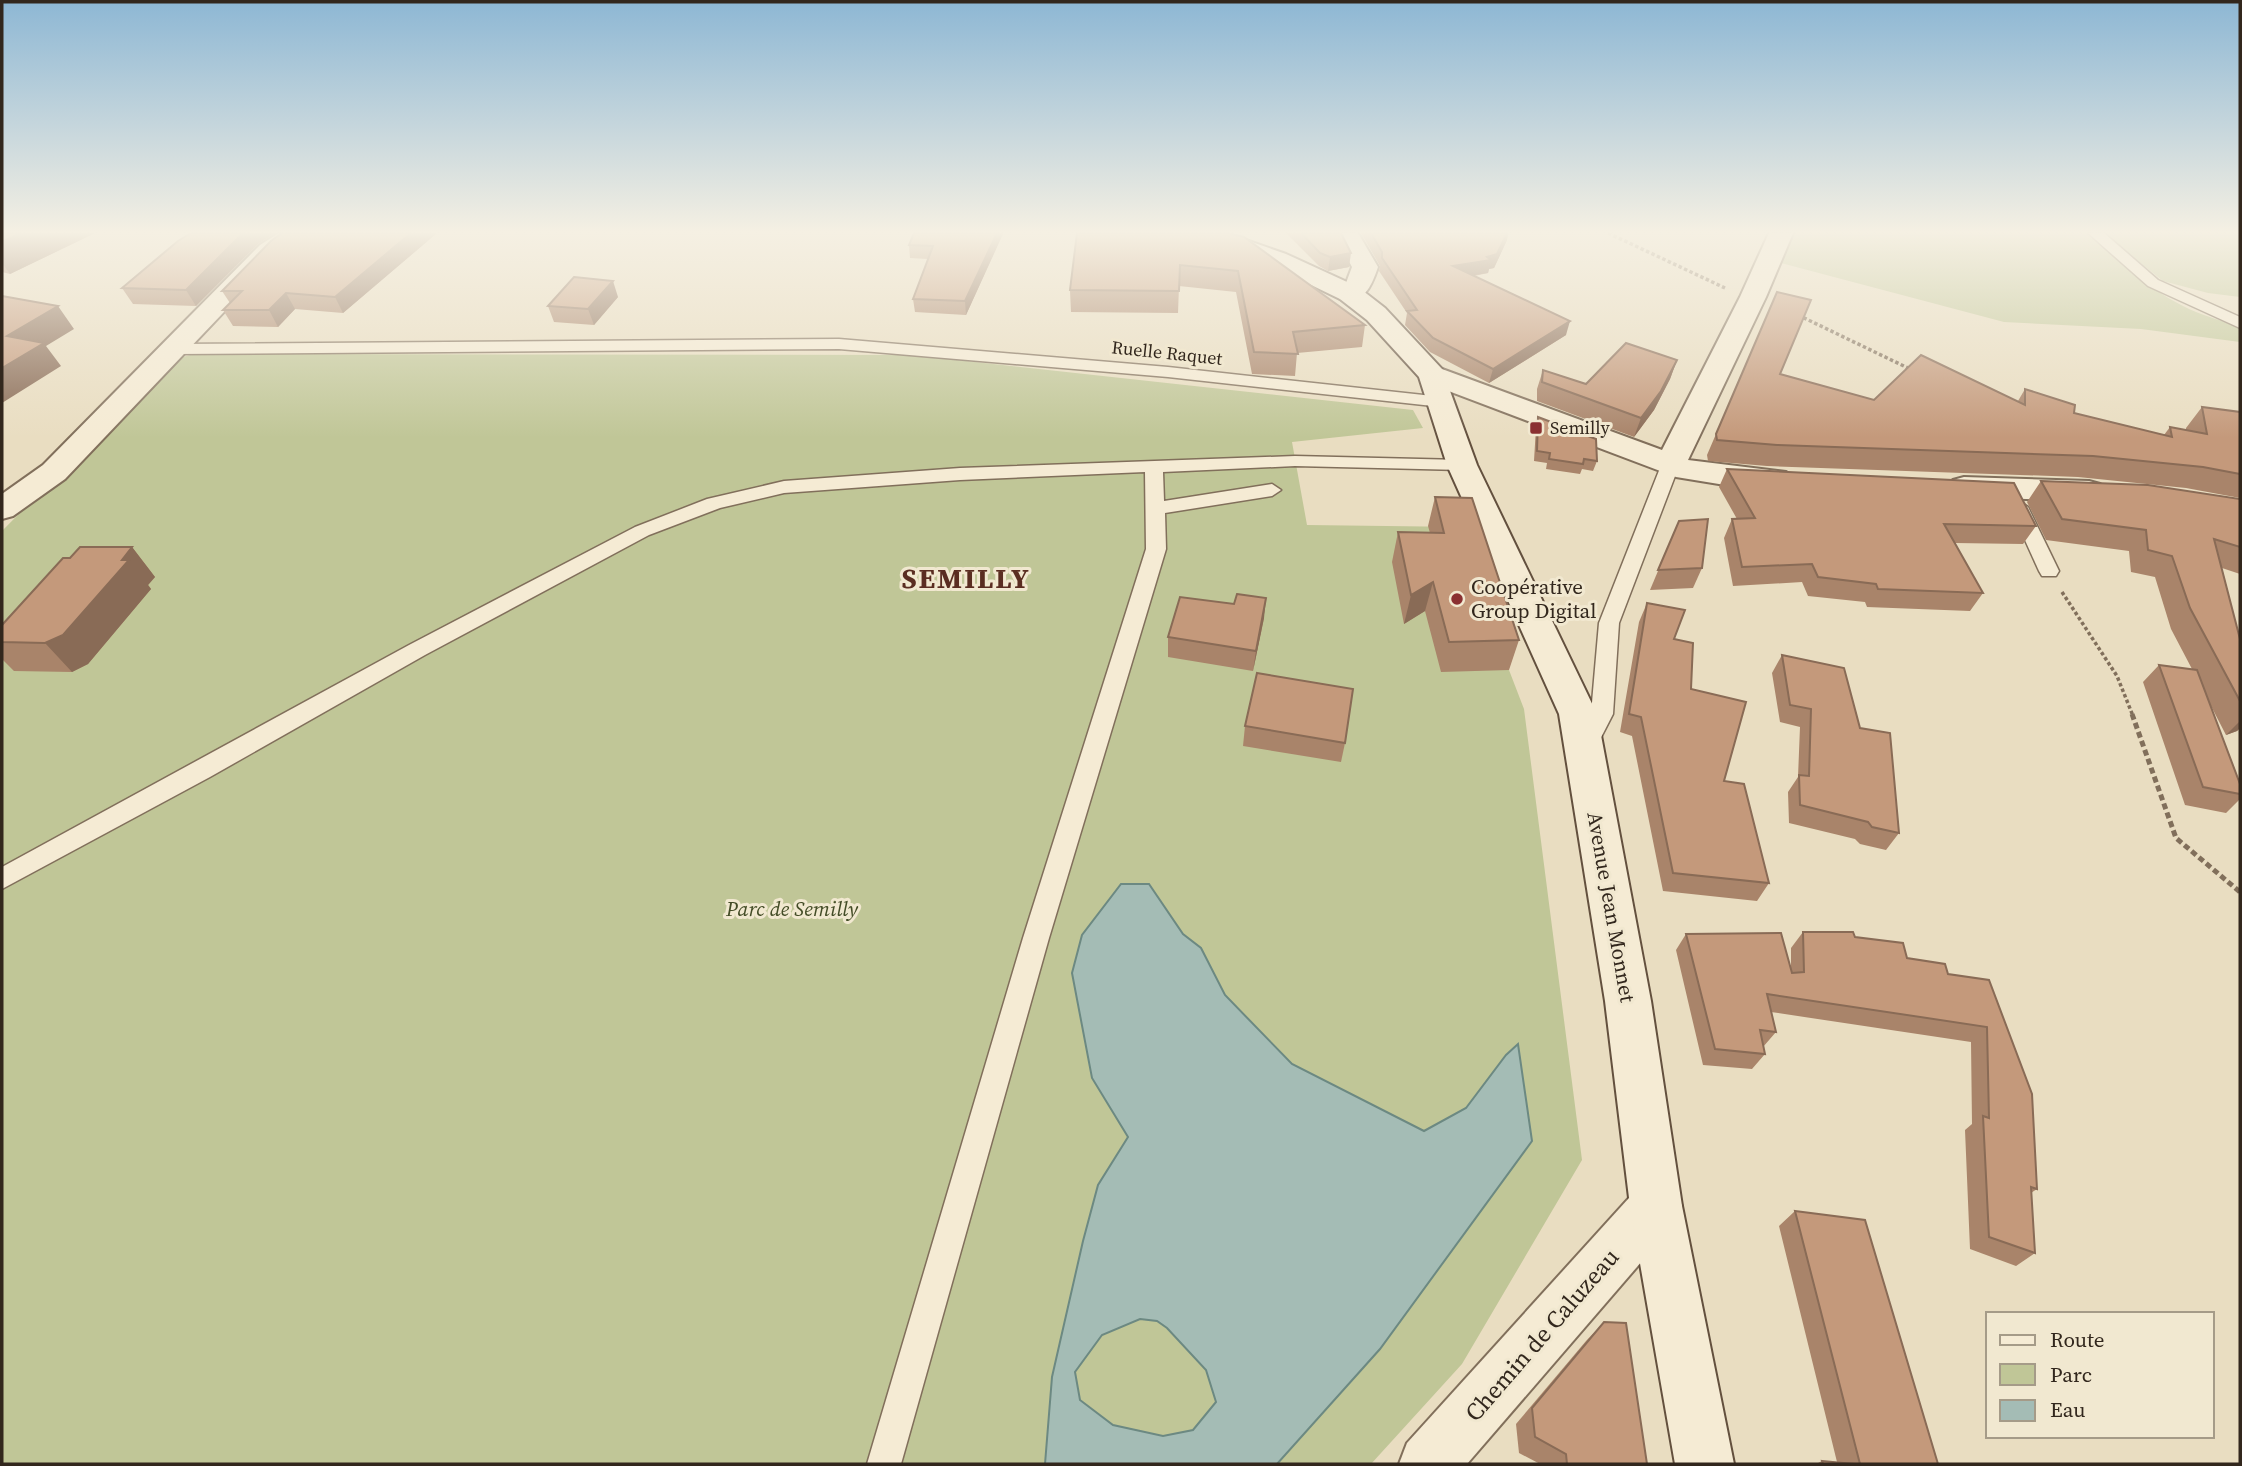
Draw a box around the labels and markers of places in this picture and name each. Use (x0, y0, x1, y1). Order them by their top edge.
place label: Semilly (1550, 415, 1611, 440)
marker: Semilly (1528, 420, 1544, 436)
place label: Coopérative Group Digital (1471, 572, 1597, 625)
marker: Coopérative Group Digital (1449, 591, 1465, 607)

